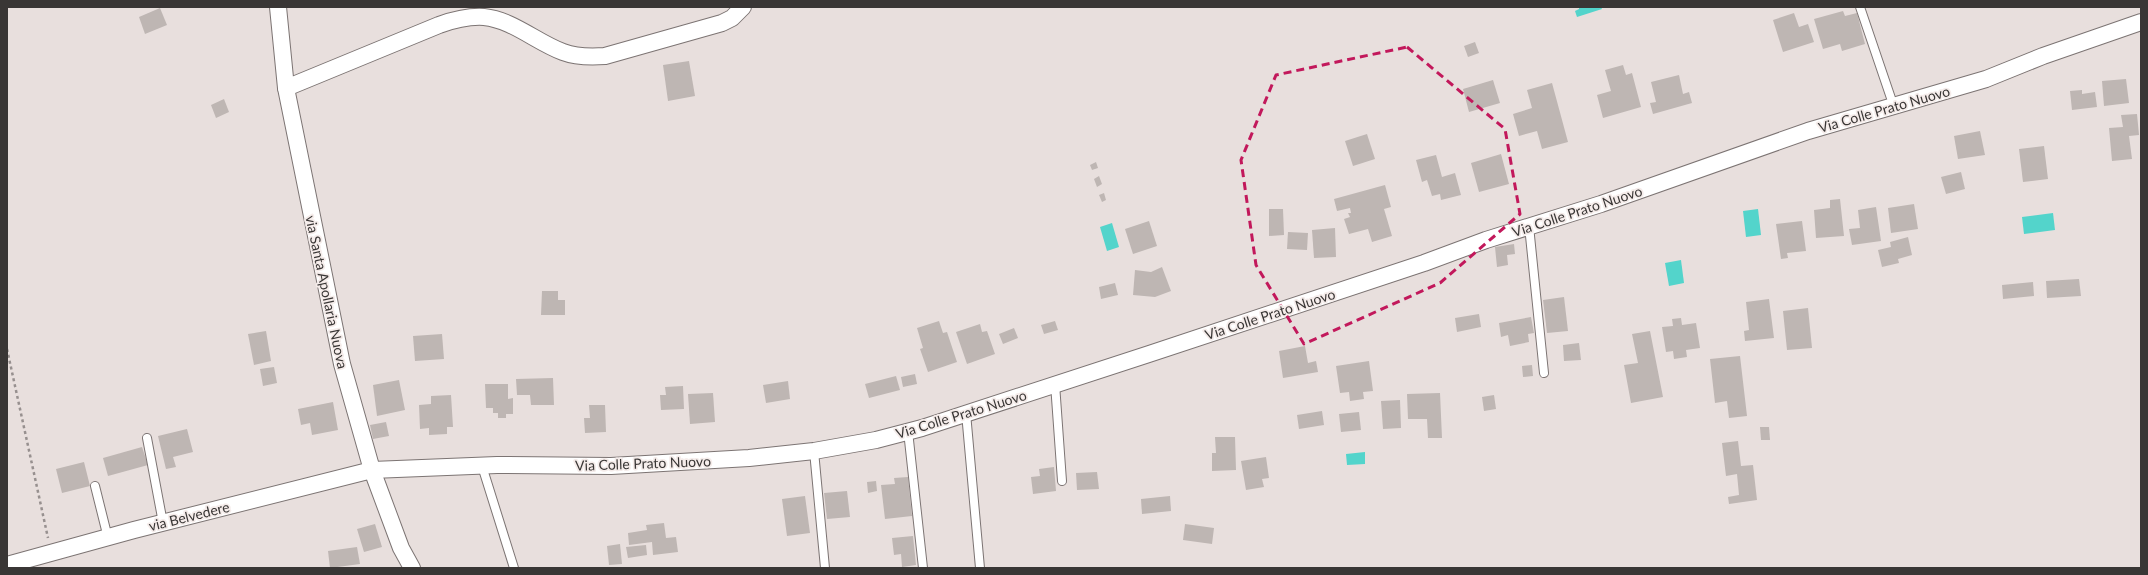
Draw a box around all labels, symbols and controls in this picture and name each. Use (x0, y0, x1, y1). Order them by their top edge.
street label: Via Colle Prato Nuovo (1816, 82, 1952, 136)
street label: Via Colle Prato Nuovo (1510, 182, 1644, 240)
street label: via Santa Apollaria Nuova (302, 214, 352, 370)
street label: Via Colle Prato Nuovo (1203, 285, 1337, 343)
street label: Via Colle Prato Nuovo (894, 386, 1028, 442)
street label: Via Colle Prato Nuovo (575, 452, 711, 474)
street label: via Belvedere (147, 498, 231, 534)

